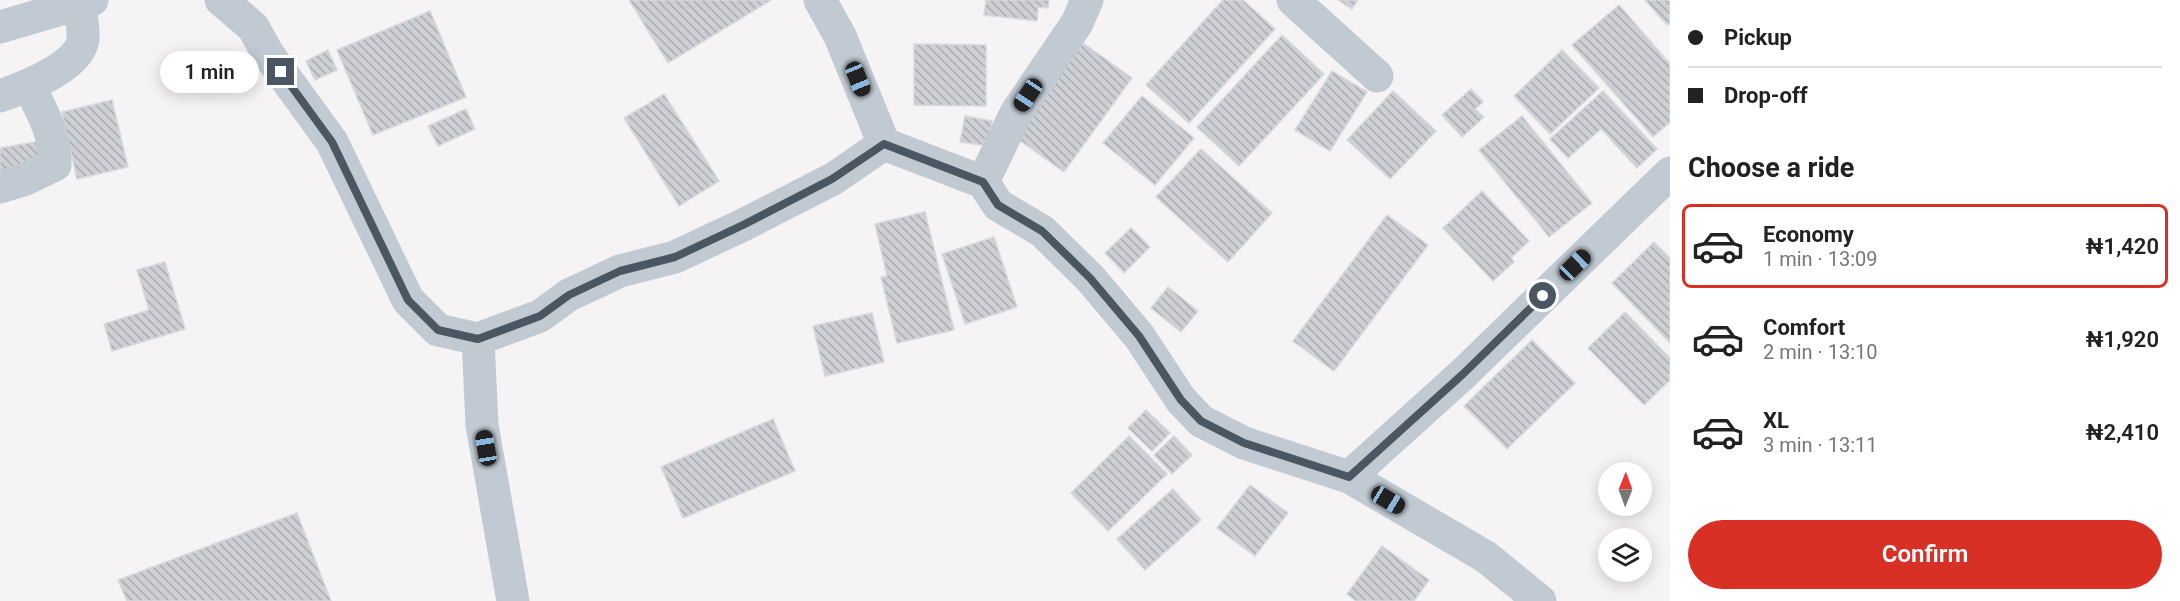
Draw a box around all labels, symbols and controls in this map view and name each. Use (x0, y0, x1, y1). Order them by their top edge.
text: Pickup (1724, 25, 1792, 50)
callout: 1 min (161, 51, 260, 93)
route end (267, 58, 294, 85)
car (843, 59, 873, 99)
text: 1 min (184, 60, 235, 84)
car (1010, 75, 1046, 115)
text: Drop-off (1724, 83, 1808, 108)
text: Choose a ride (1688, 152, 1854, 184)
icon: car (1691, 219, 1745, 273)
text: Economy (1763, 222, 1854, 247)
text: ₦1,420 (2086, 234, 2159, 259)
car (1556, 246, 1594, 284)
text: 1 min · 13:09 (1763, 247, 1878, 271)
route start (1529, 282, 1556, 309)
icon: car (1691, 312, 1745, 366)
text: Comfort (1763, 315, 1845, 340)
text: ₦1,920 (2086, 327, 2159, 352)
text: 2 min · 13:10 (1763, 340, 1878, 364)
icon: car (1691, 405, 1745, 459)
text: XL (1763, 408, 1789, 433)
text: ₦2,410 (2086, 420, 2159, 445)
car (474, 429, 498, 467)
text: 3 min · 13:11 (1763, 433, 1878, 457)
north arrow (1598, 462, 1652, 516)
map controls (1598, 462, 1652, 582)
car (1368, 483, 1408, 517)
button: Confirm (1688, 520, 2162, 589)
button: layers (1598, 528, 1652, 582)

